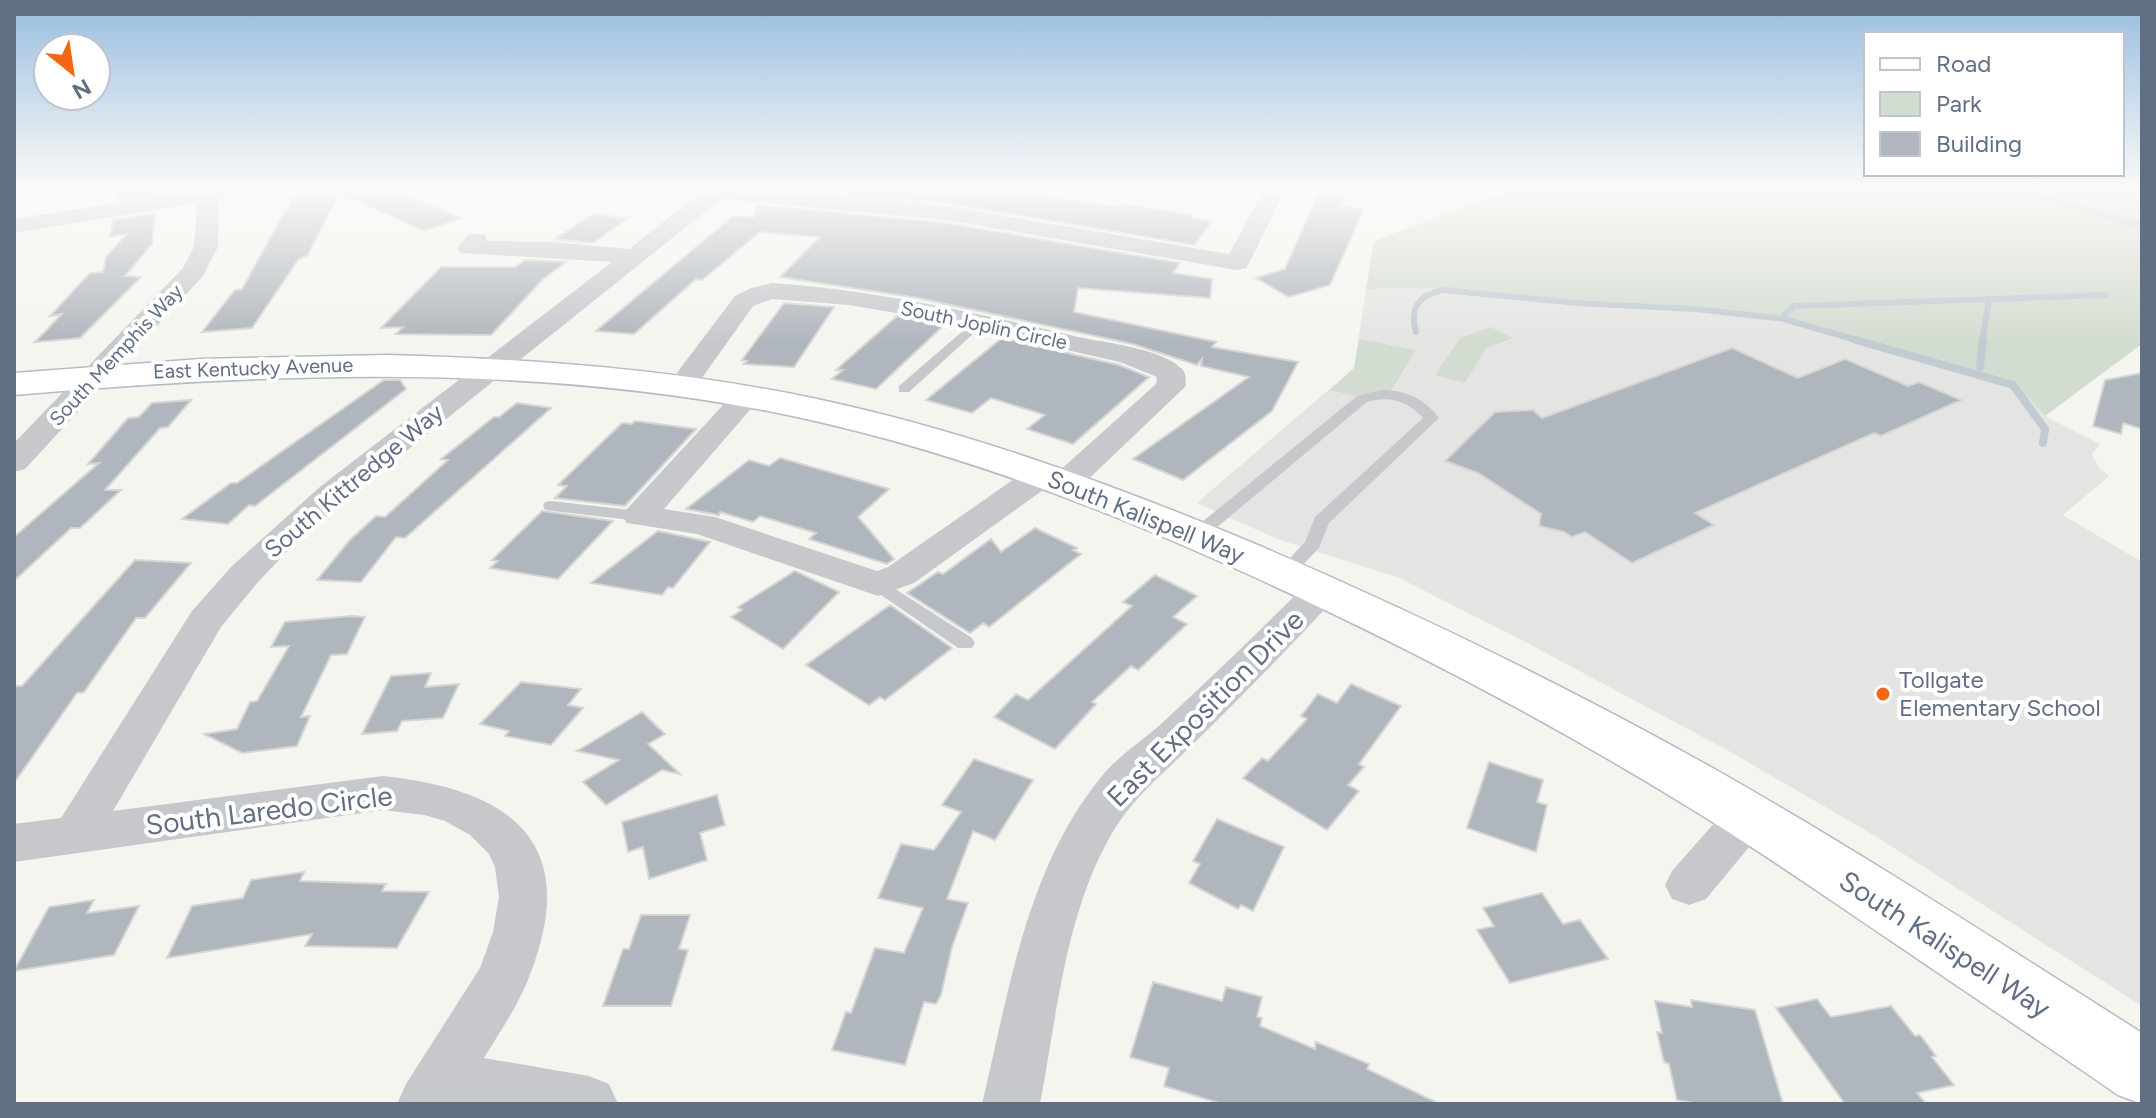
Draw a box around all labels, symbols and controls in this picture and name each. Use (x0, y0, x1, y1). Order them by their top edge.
north arrow (32, 32, 112, 112)
legend (1864, 32, 2124, 176)
text: Road (1936, 49, 1991, 78)
text: N (68, 73, 96, 105)
text: Park (1936, 89, 1982, 118)
text: Building (1936, 129, 2022, 158)
street label: South Memphis Way (44, 279, 188, 431)
street label: South Joplin Circle (899, 296, 1069, 354)
street label: East Kentucky Avenue (152, 353, 354, 383)
street label: South Kittredge Way (259, 397, 449, 564)
street label: South Kalispell Way (1044, 464, 1249, 569)
street label: East Exposition Drive (1100, 603, 1310, 813)
place label: Tollgate Elementary School (1899, 665, 2101, 722)
marker: Tollgate Elementary School (1874, 685, 1892, 703)
street label: South Laredo Circle (144, 778, 394, 842)
street label: South Kalispell Way (1833, 863, 2057, 1025)

